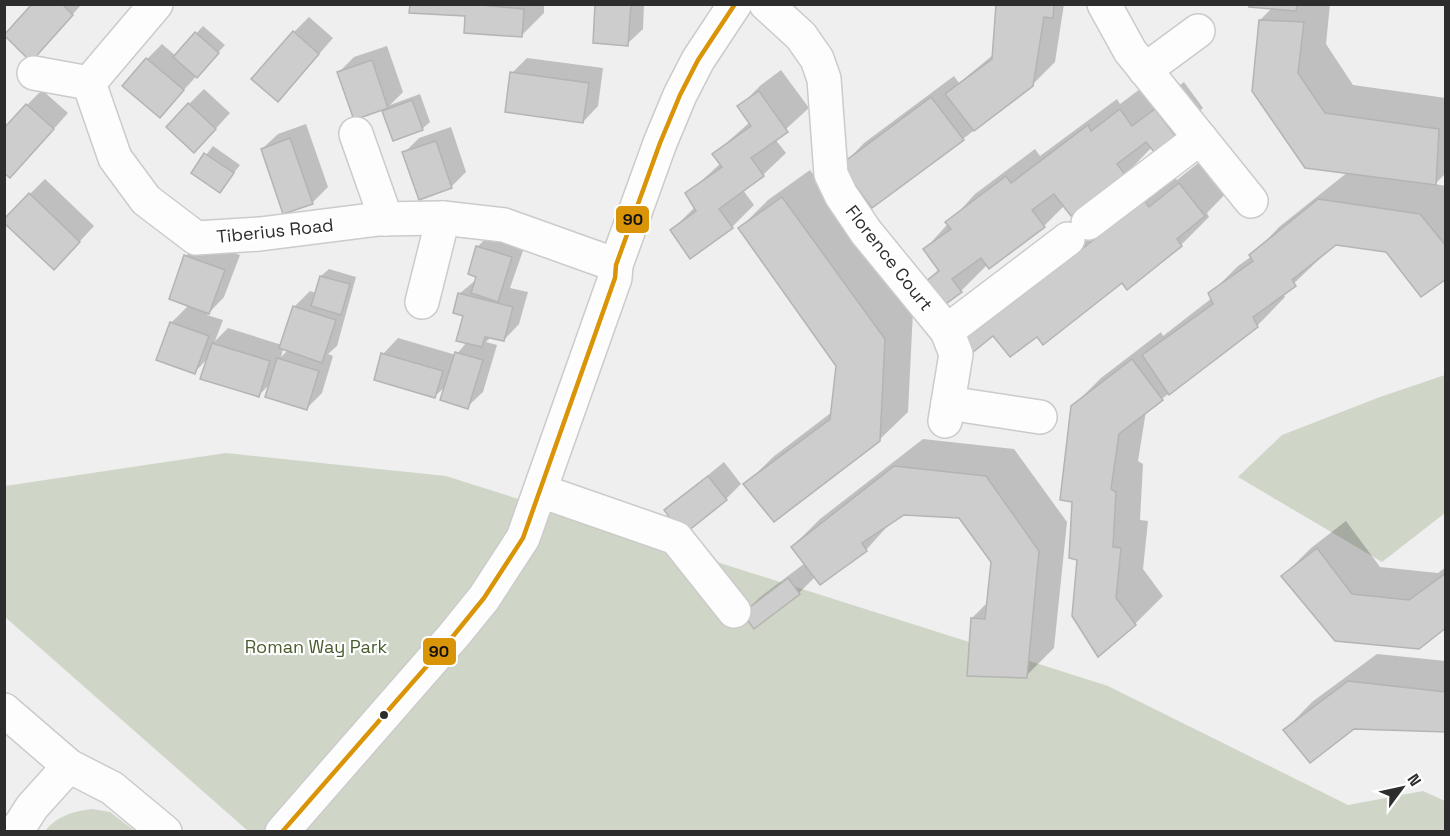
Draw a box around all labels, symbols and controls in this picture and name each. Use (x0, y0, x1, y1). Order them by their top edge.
street label: Florence Court (841, 200, 938, 315)
line badge: 90 (615, 205, 650, 234)
text: 90 (623, 209, 643, 230)
street label: Tiberius Road (215, 213, 335, 248)
park label: Roman Way Park (245, 635, 388, 658)
line badge: 90 (422, 637, 457, 666)
text: 90 (429, 641, 449, 662)
unlabelled marker (378, 709, 390, 721)
north arrow (1372, 758, 1432, 818)
text: N (1402, 770, 1426, 790)

